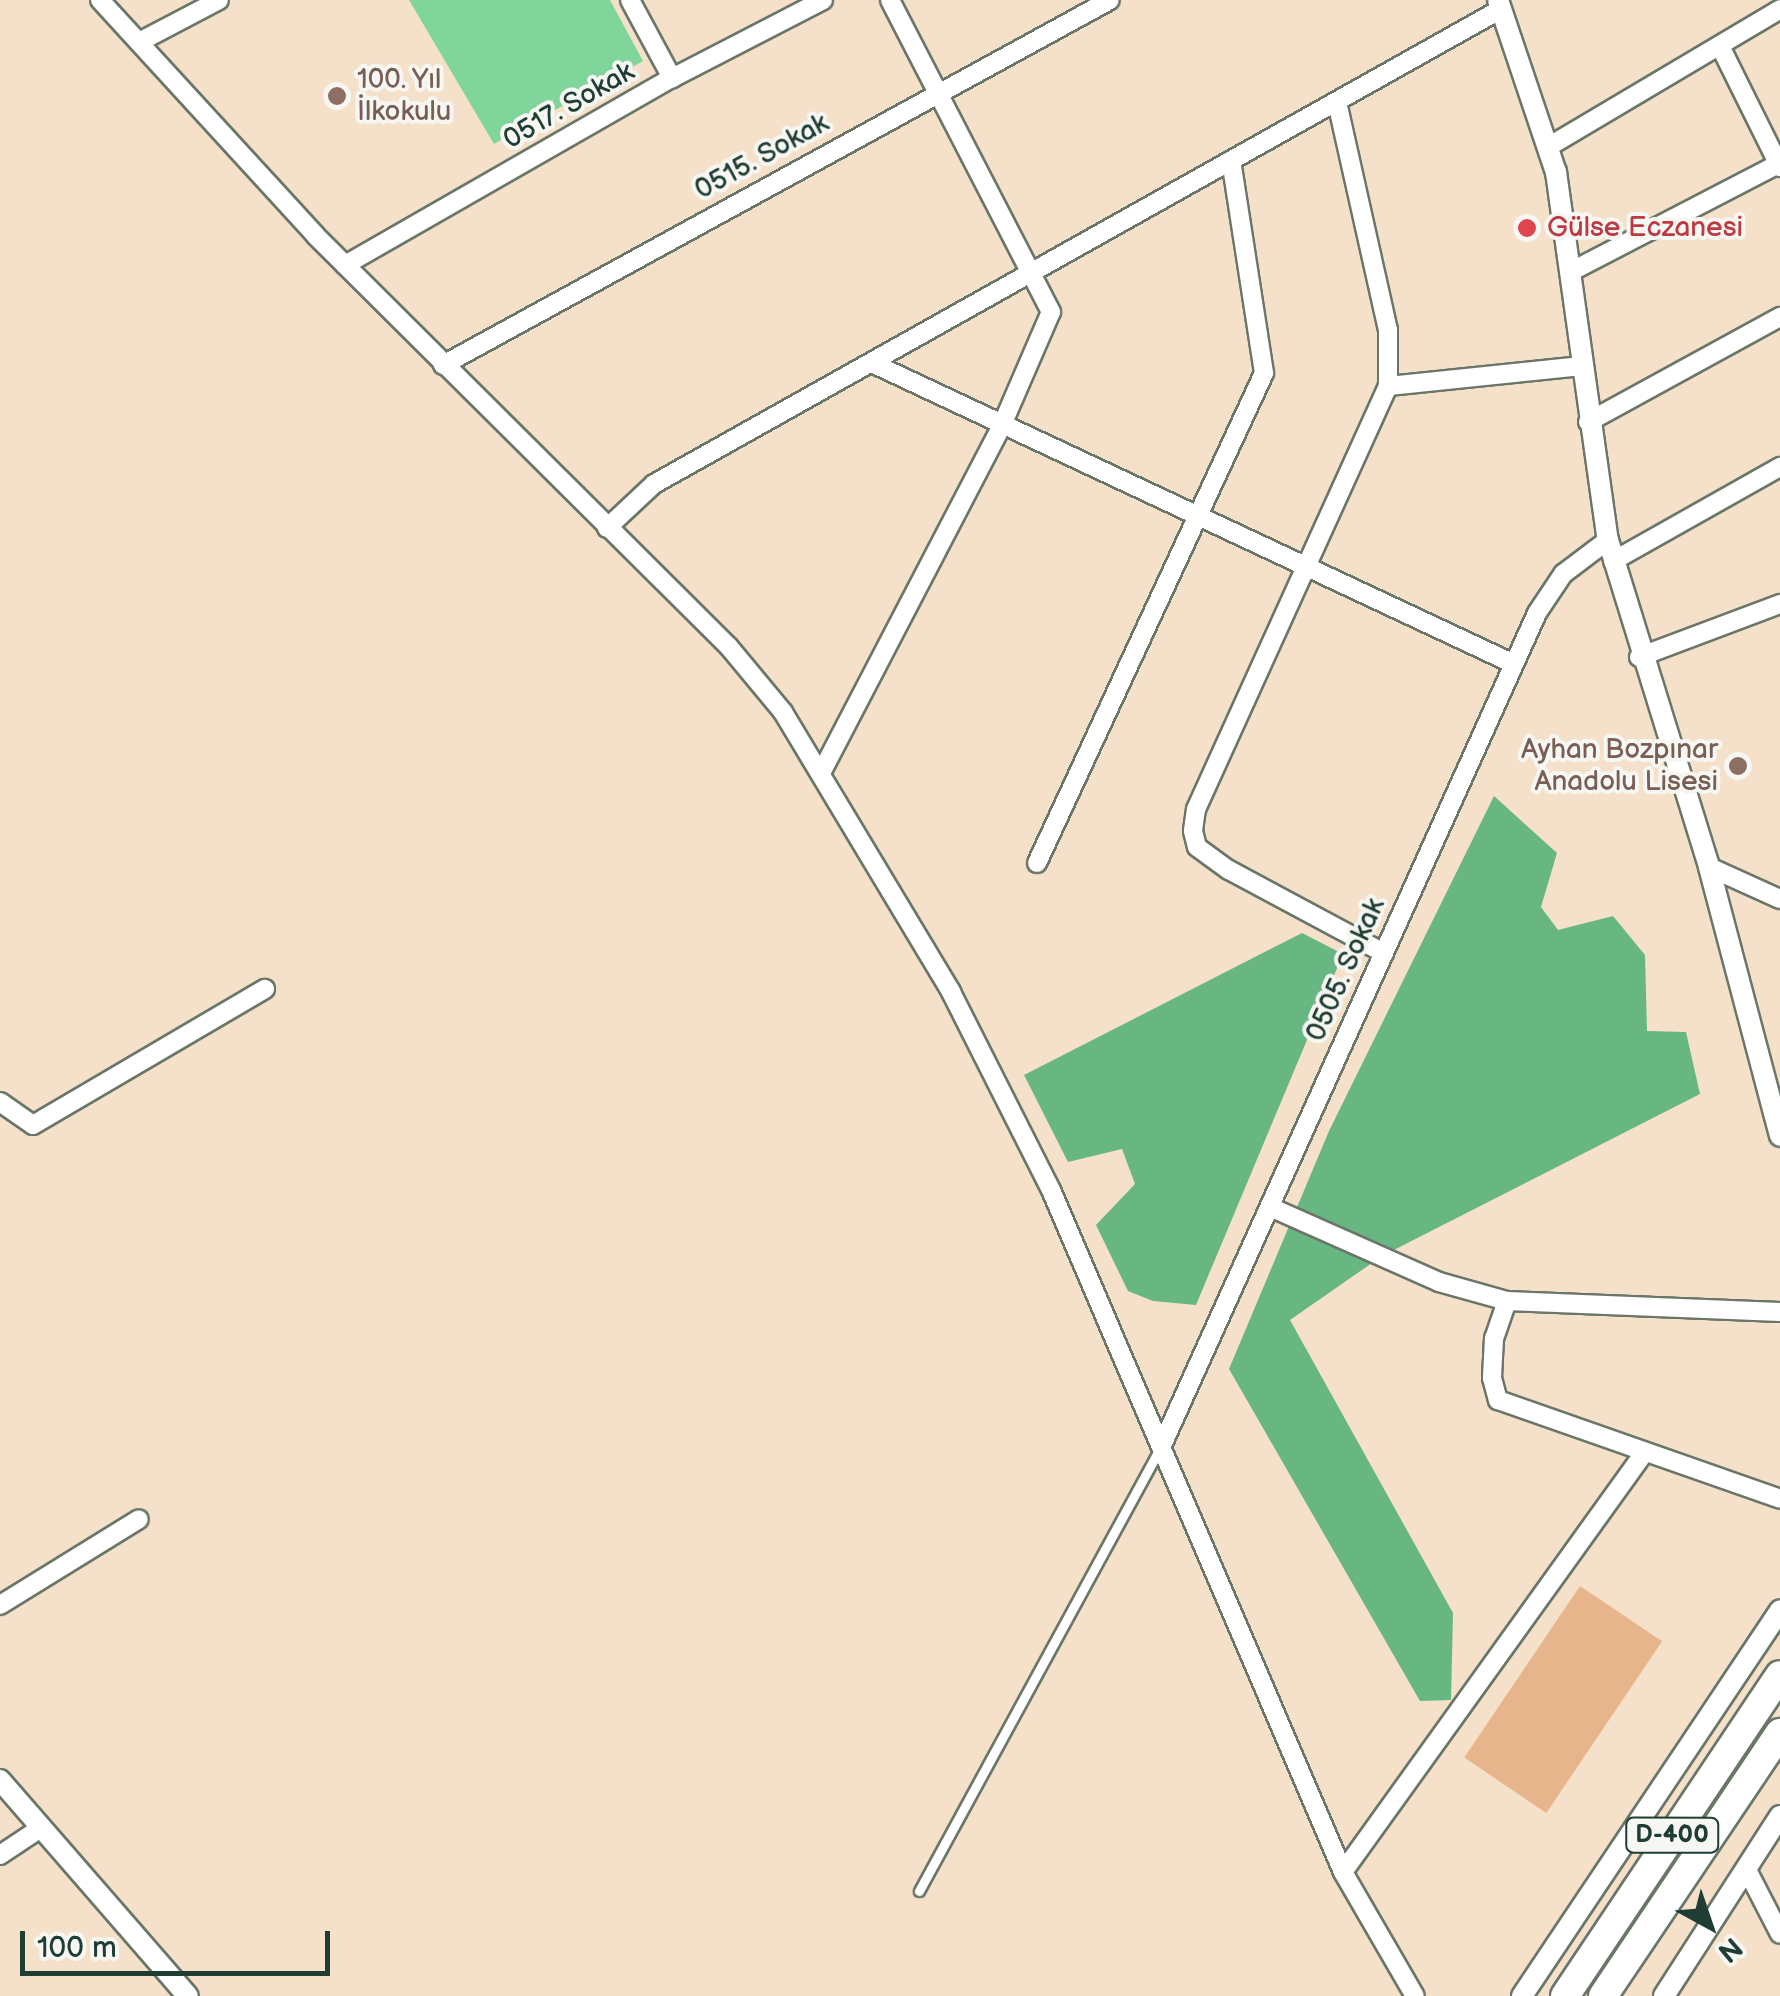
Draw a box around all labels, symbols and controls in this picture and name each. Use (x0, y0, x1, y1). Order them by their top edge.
street label: 0517. Sokak (497, 55, 641, 157)
place label: 100. Yıl İlkokulu (357, 63, 451, 129)
marker: 100. Yıl İlkokulu (326, 85, 348, 107)
street label: 0515. Sokak (689, 106, 835, 208)
place label: Gülse Eczanesi (1547, 211, 1743, 245)
marker: Gülse Eczanesi (1516, 217, 1538, 239)
place label: Ayhan Bozpınar Anadolu Lisesi (1521, 733, 1718, 799)
marker: Ayhan Bozpınar Anadolu Lisesi (1727, 755, 1749, 777)
street label: 0505. Sokak (1299, 893, 1393, 1047)
road number: D-400 (1624, 1815, 1720, 1855)
north arrow (1660, 1876, 1760, 1976)
scale bar (25, 1911, 335, 1973)
text: 100 m (37, 1930, 117, 1966)
text: N (1711, 1930, 1748, 1969)

